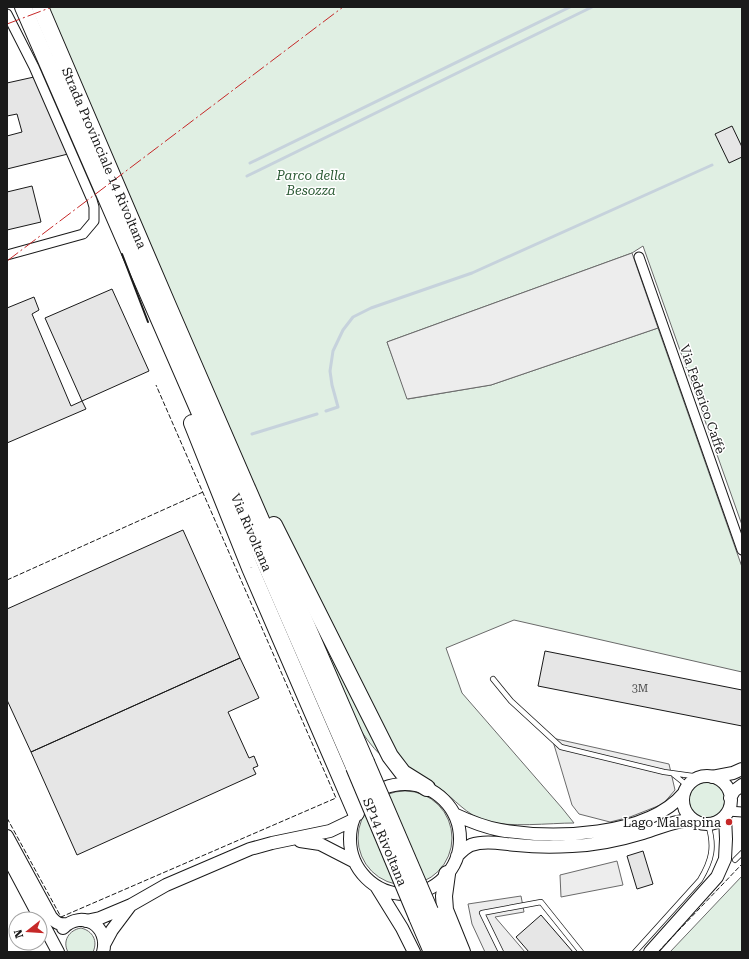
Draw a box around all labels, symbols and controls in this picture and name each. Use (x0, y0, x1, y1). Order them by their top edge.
street label: Strada Provinciale 14 Rivoltana (59, 65, 150, 251)
park label: Parco della Besozza (275, 168, 346, 198)
street label: Via Federico Caffè (677, 343, 728, 456)
street label: Via Rivoltana (228, 491, 275, 574)
house number: 3M (632, 682, 648, 695)
street label: SP14 Rivoltana (360, 796, 410, 888)
place label: Lago Malaspina (623, 815, 721, 830)
marker: Lago Malaspina (724, 817, 734, 827)
north arrow (8, 911, 48, 951)
text: N (11, 927, 26, 940)

